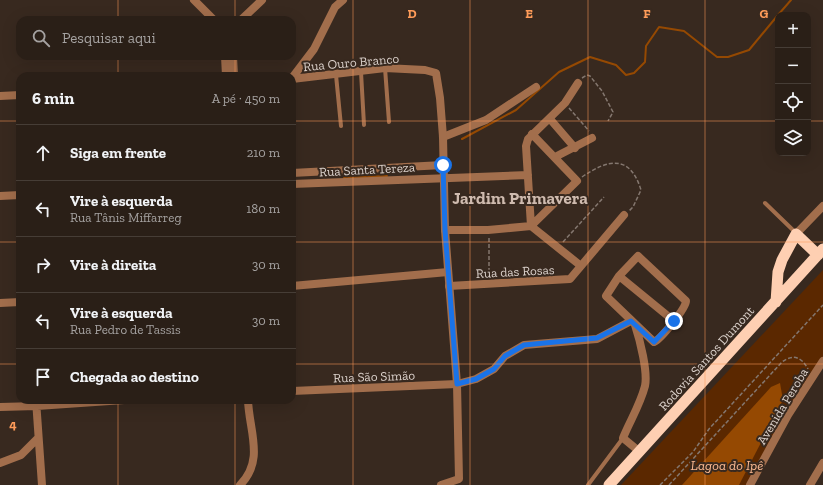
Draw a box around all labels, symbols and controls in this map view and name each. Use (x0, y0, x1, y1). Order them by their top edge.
text: D (407, 6, 417, 21)
text: E (525, 6, 533, 21)
text: F (643, 6, 651, 21)
text: G (760, 6, 769, 21)
map controls (775, 12, 811, 156)
button: + (775, 12, 811, 48)
search box (16, 16, 296, 60)
icon: search (30, 27, 52, 49)
text: Pesquisar aqui (62, 29, 156, 47)
button: − (775, 48, 811, 84)
street label: Rua Ouro Branco (303, 51, 400, 74)
button: locate (775, 84, 811, 120)
text: 6 min (32, 88, 74, 108)
text: A pé · 450 m (212, 91, 280, 106)
button: layers (775, 120, 811, 156)
icon: ahead (32, 142, 54, 164)
text: Siga em frente (70, 144, 166, 162)
text: 210 m (247, 145, 280, 160)
route start (434, 156, 452, 174)
street label: Rua Santa Tereza (319, 159, 416, 180)
district label: Jardim Primavera (452, 188, 588, 208)
text: Vire à esquerda (70, 192, 173, 210)
icon: left (32, 198, 54, 220)
text: 180 m (246, 201, 280, 216)
text: Rua Tânis Miffarreg (70, 210, 182, 225)
icon: right (32, 254, 54, 276)
text: Vire à direita (70, 256, 156, 274)
text: 30 m (252, 257, 280, 272)
street label: Rua das Rosas (475, 262, 555, 281)
street label: Rodovia Santos Dumont (656, 303, 757, 414)
text: Vire à esquerda (70, 304, 173, 322)
icon: left (32, 310, 54, 332)
route end (665, 312, 683, 330)
text: 30 m (252, 313, 280, 328)
text: Rua Pedro de Tassis (70, 322, 181, 337)
street label: Avenida Peroba (754, 365, 811, 447)
icon: arrive (32, 366, 54, 388)
text: Chegada ao destino (70, 368, 199, 386)
street label: Rua São Simão (333, 368, 416, 385)
text: 4 (9, 417, 17, 432)
water label: Lagoa do Ipê (691, 457, 763, 474)

